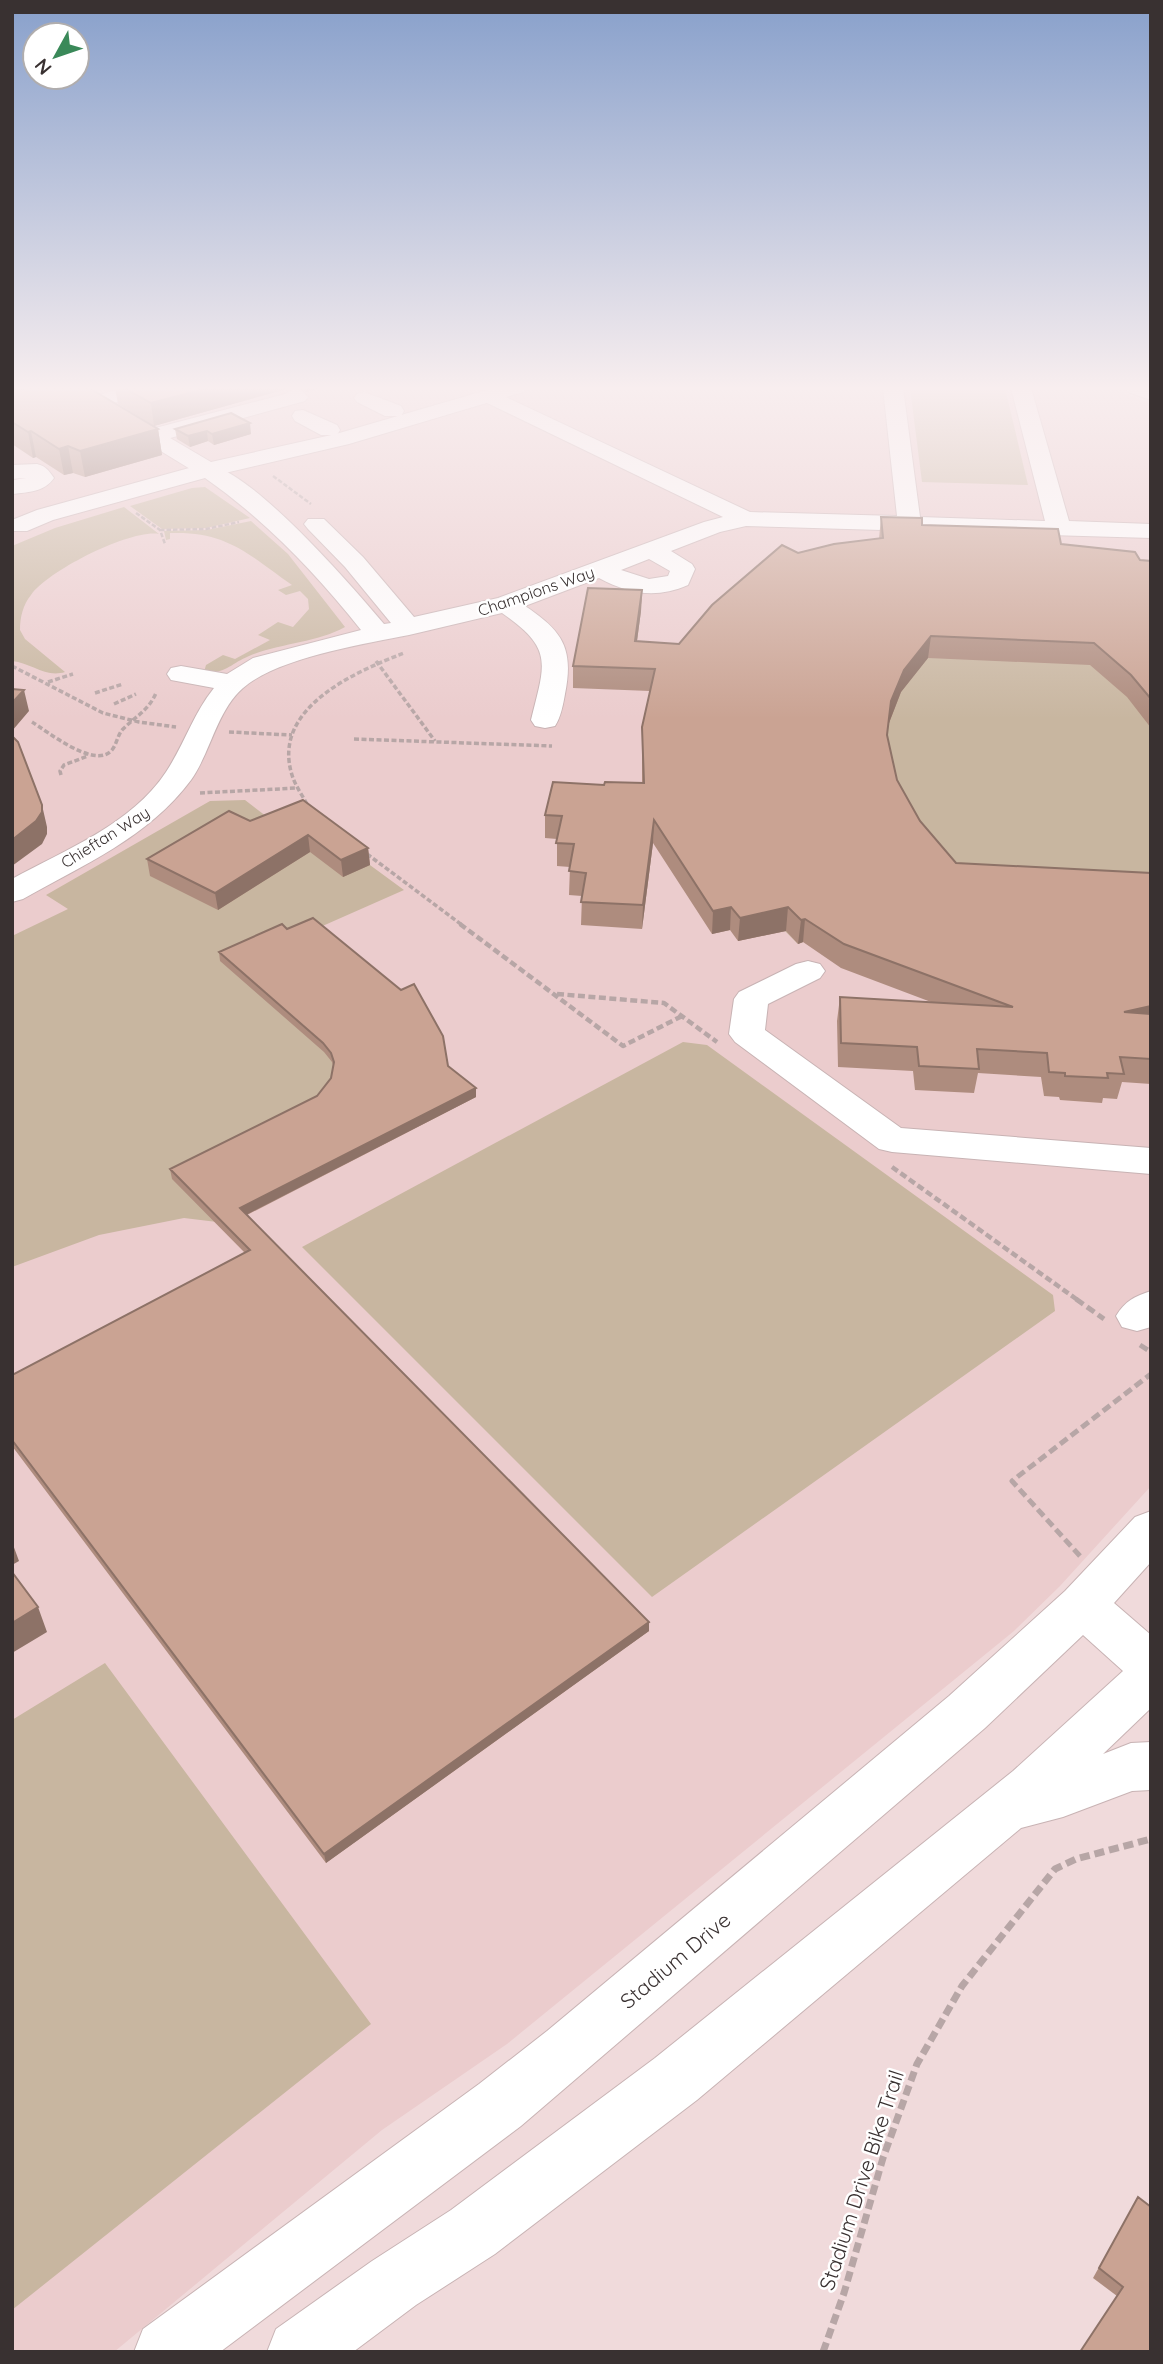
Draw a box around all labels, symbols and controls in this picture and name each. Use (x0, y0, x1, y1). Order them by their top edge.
north arrow (21, 21, 91, 91)
text: N (29, 54, 57, 80)
street label: Champions Way (475, 562, 597, 620)
street label: Chieftan Way (57, 802, 153, 872)
street label: Stadium Drive (614, 1906, 736, 2014)
street label: Stadium Drive Bike Trail (813, 2067, 909, 2293)

